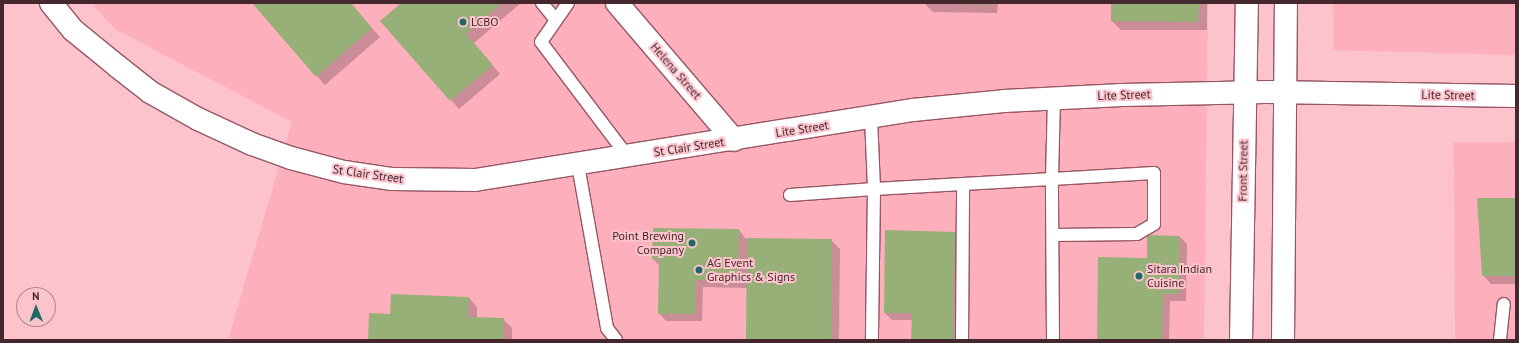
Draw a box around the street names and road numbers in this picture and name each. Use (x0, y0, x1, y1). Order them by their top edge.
street label: Helena Street (648, 40, 704, 102)
street label: Lite Street (1097, 87, 1151, 103)
street label: Lite Street (1421, 87, 1475, 103)
street label: Lite Street (775, 118, 829, 140)
street label: St Clair Street (653, 134, 725, 160)
street label: Front Street (1235, 140, 1251, 202)
street label: St Clair Street (332, 162, 404, 186)

